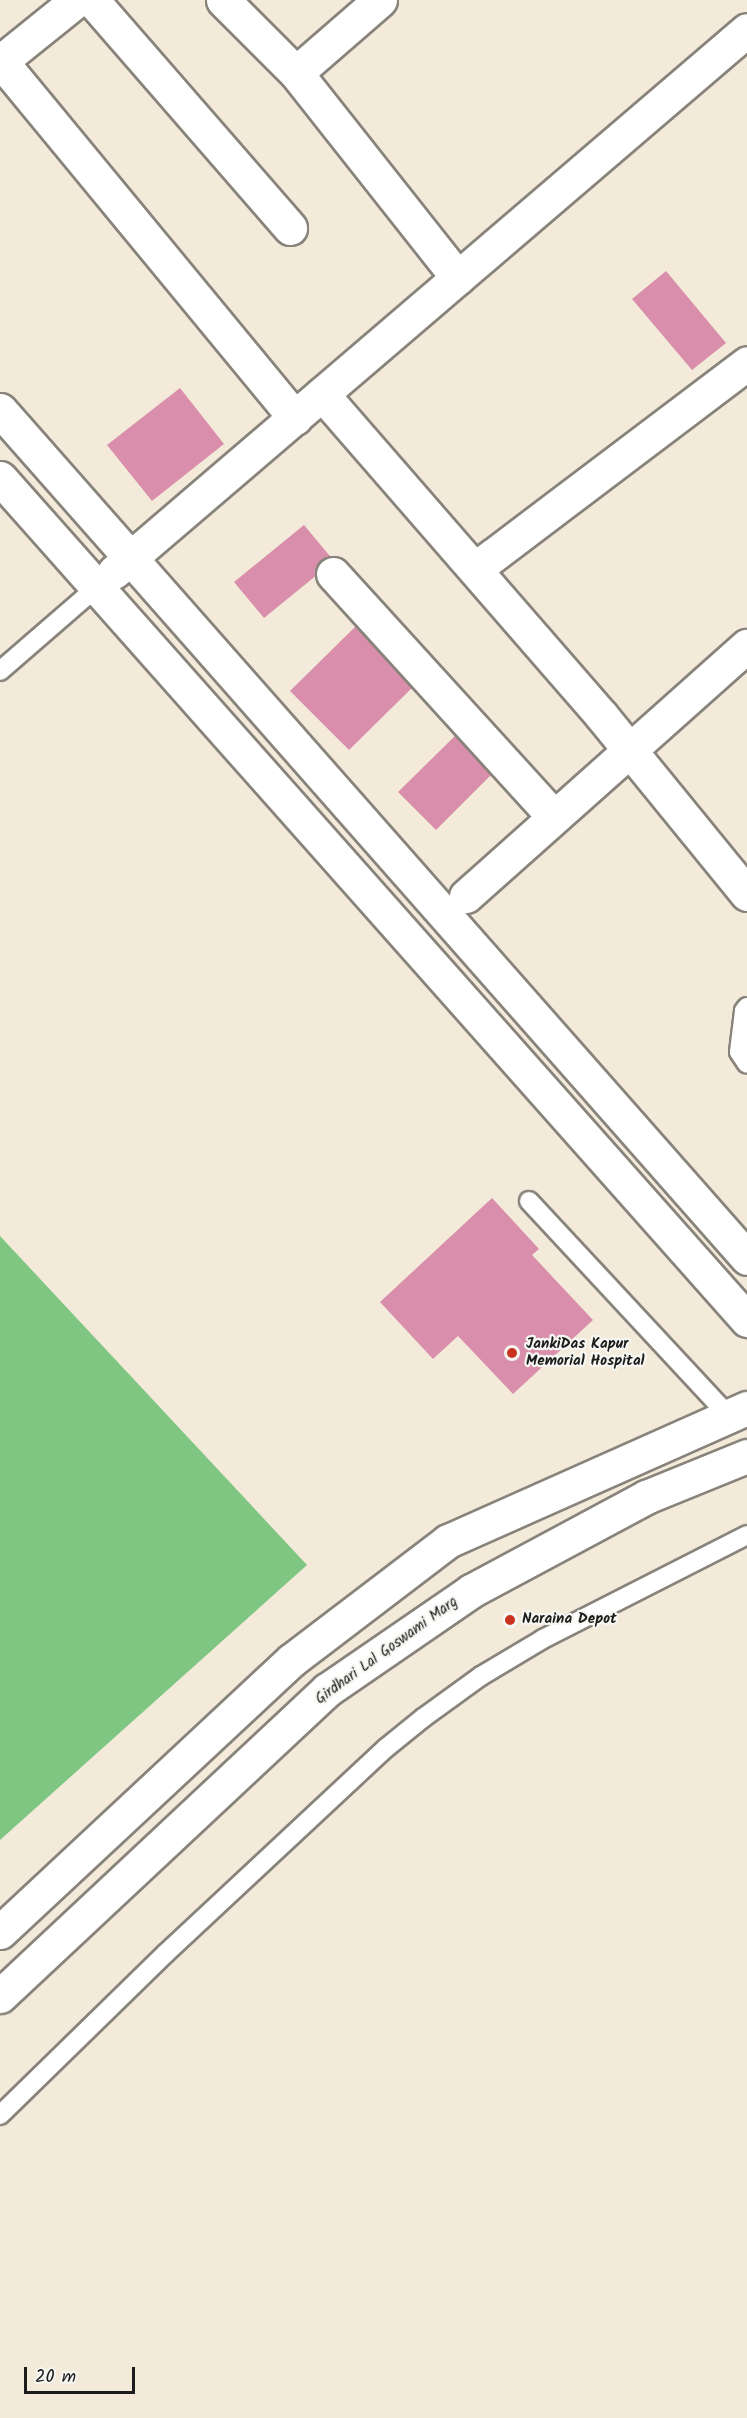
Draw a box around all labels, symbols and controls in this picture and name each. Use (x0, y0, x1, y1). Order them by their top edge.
place label: JankiDas Kapur Memorial Hospital (526, 1335, 645, 1370)
marker: JankiDas Kapur Memorial Hospital (503, 1344, 521, 1362)
street label: Girdhari Lal Goswami Marg (312, 1593, 462, 1709)
place label: Naraina Depot (522, 1611, 617, 1629)
marker: Naraina Depot (503, 1613, 517, 1627)
scale bar (27, 2355, 138, 2393)
text: 20 m (35, 2363, 76, 2392)

